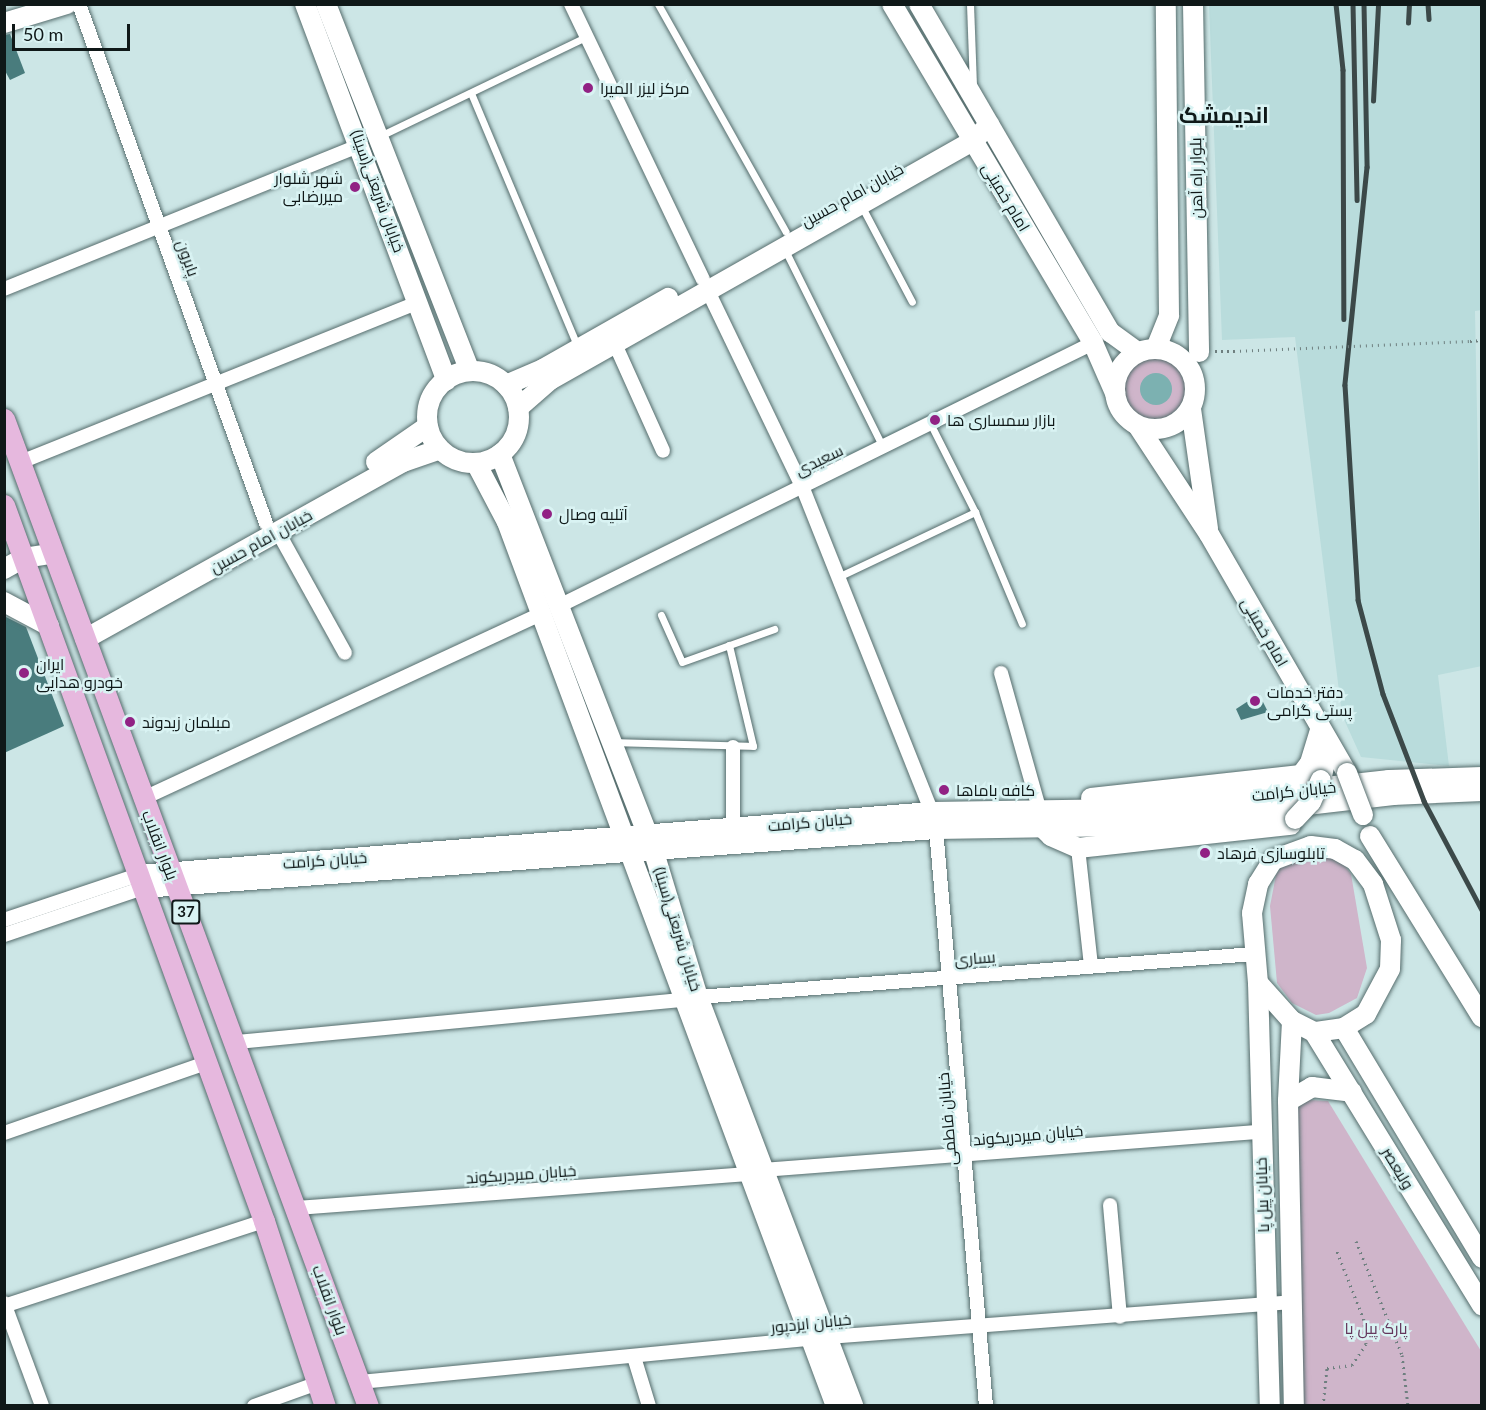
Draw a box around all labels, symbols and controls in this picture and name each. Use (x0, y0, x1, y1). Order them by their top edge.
scale bar (15, 12, 134, 50)
text: 50 m (23, 23, 63, 45)
place label: مرکز لیزر المیرا (600, 78, 689, 98)
marker: مرکز لیزر المیرا (581, 81, 595, 95)
district label: اندیمشک (1179, 102, 1269, 128)
street label: خیابان شریعتی(سینا) (347, 127, 409, 255)
street label: بلوار راه آهن (1186, 137, 1206, 219)
street label: خیابان امام حسین (797, 159, 907, 231)
street label: امام خمینی (978, 159, 1034, 235)
place label: شهر شلوار میررضابی (274, 168, 343, 206)
marker: شهر شلوار میررضابی (348, 180, 362, 194)
street label: پایرون (173, 237, 203, 279)
place label: بازار سمساری ها (947, 410, 1055, 430)
marker: بازار سمساری ها (928, 413, 942, 427)
street label: سعیدی (792, 440, 846, 480)
place label: آتلیه وصال (559, 504, 628, 524)
street label: خیابان امام حسین (206, 505, 316, 577)
marker: آتلیه وصال (540, 507, 554, 521)
street label: امام خمینی (1238, 594, 1292, 670)
place label: ایران خودرو هدایی (36, 654, 123, 692)
marker: ایران خودرو هدایی (17, 666, 31, 680)
place label: دفتر خدمات پستی گرامی (1267, 682, 1352, 720)
marker: دفتر خدمات پستی گرامی (1248, 694, 1262, 708)
place label: مبلمان زیدوند (142, 712, 231, 732)
marker: مبلمان زیدوند (123, 715, 137, 729)
street label: خیابان کرامت (1251, 777, 1337, 805)
place label: کافه باماها (956, 780, 1035, 800)
marker: کافه باماها (937, 783, 951, 797)
street label: بلوار انقلاب (138, 807, 182, 883)
street label: خیابان کرامت (767, 809, 853, 835)
place label: تابلوسازی فرهاد (1217, 843, 1325, 863)
marker: تابلوسازی فرهاد (1198, 846, 1212, 860)
street label: خیابان کرامت (282, 847, 368, 873)
street label: خیابان شریعتی(سینا) (650, 865, 706, 993)
road number: 37 (171, 900, 201, 924)
street label: یساری (954, 947, 996, 969)
street label: خیابان فاطمی (933, 1072, 961, 1166)
street label: خیابان میردریکوند (972, 1121, 1084, 1149)
street label: ولیعصر (1378, 1143, 1418, 1193)
street label: خیابان پیل پا (1251, 1157, 1273, 1233)
street label: خیابان میردریکوند (465, 1161, 577, 1187)
street label: بلوار انقلاب (308, 1262, 352, 1338)
street label: خیابان ایزدپور (770, 1309, 852, 1337)
park label: پارک پیل پا (1344, 1318, 1408, 1338)

